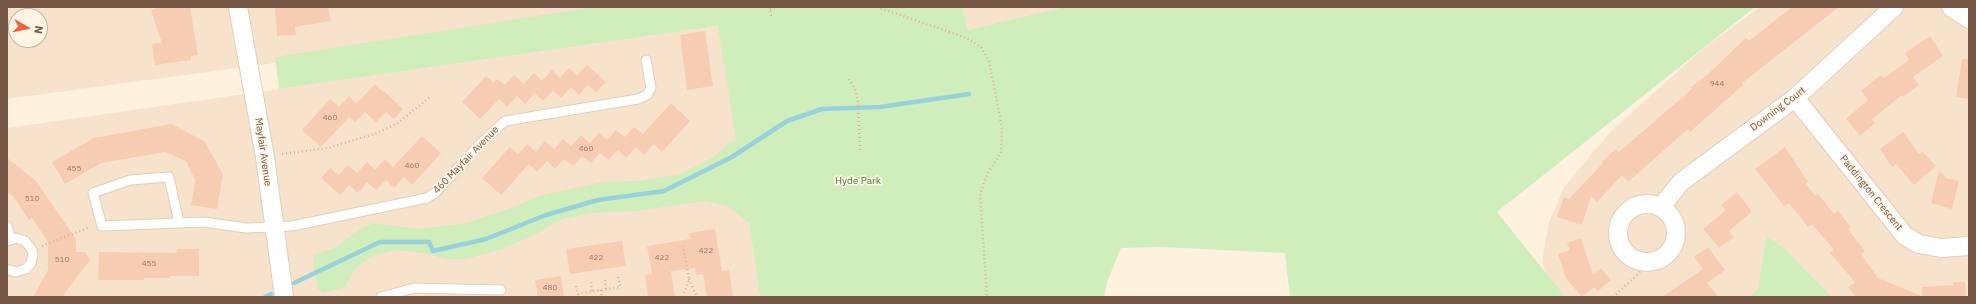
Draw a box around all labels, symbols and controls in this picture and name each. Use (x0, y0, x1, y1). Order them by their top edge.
north arrow (8, 8, 48, 48)
text: N (31, 25, 46, 35)
house number: 944 (1710, 79, 1724, 89)
street label: Downing Court (1748, 84, 1808, 134)
house number: 460 (323, 113, 337, 123)
street label: Mayfair Avenue (252, 117, 274, 187)
street label: 460 Mayfair Avenue (431, 124, 501, 196)
house number: 460 (579, 144, 593, 154)
street label: Paddington Crescent (1837, 153, 1905, 233)
house number: 460 (405, 161, 419, 171)
house number: 455 (67, 164, 81, 174)
park label: Hyde Park (835, 175, 881, 187)
house number: 510 (25, 194, 39, 204)
house number: 422 (699, 246, 713, 256)
house number: 422 (589, 253, 603, 263)
house number: 422 (655, 253, 669, 263)
house number: 510 (55, 255, 69, 265)
house number: 455 (142, 259, 156, 269)
house number: 480 (543, 283, 557, 293)

